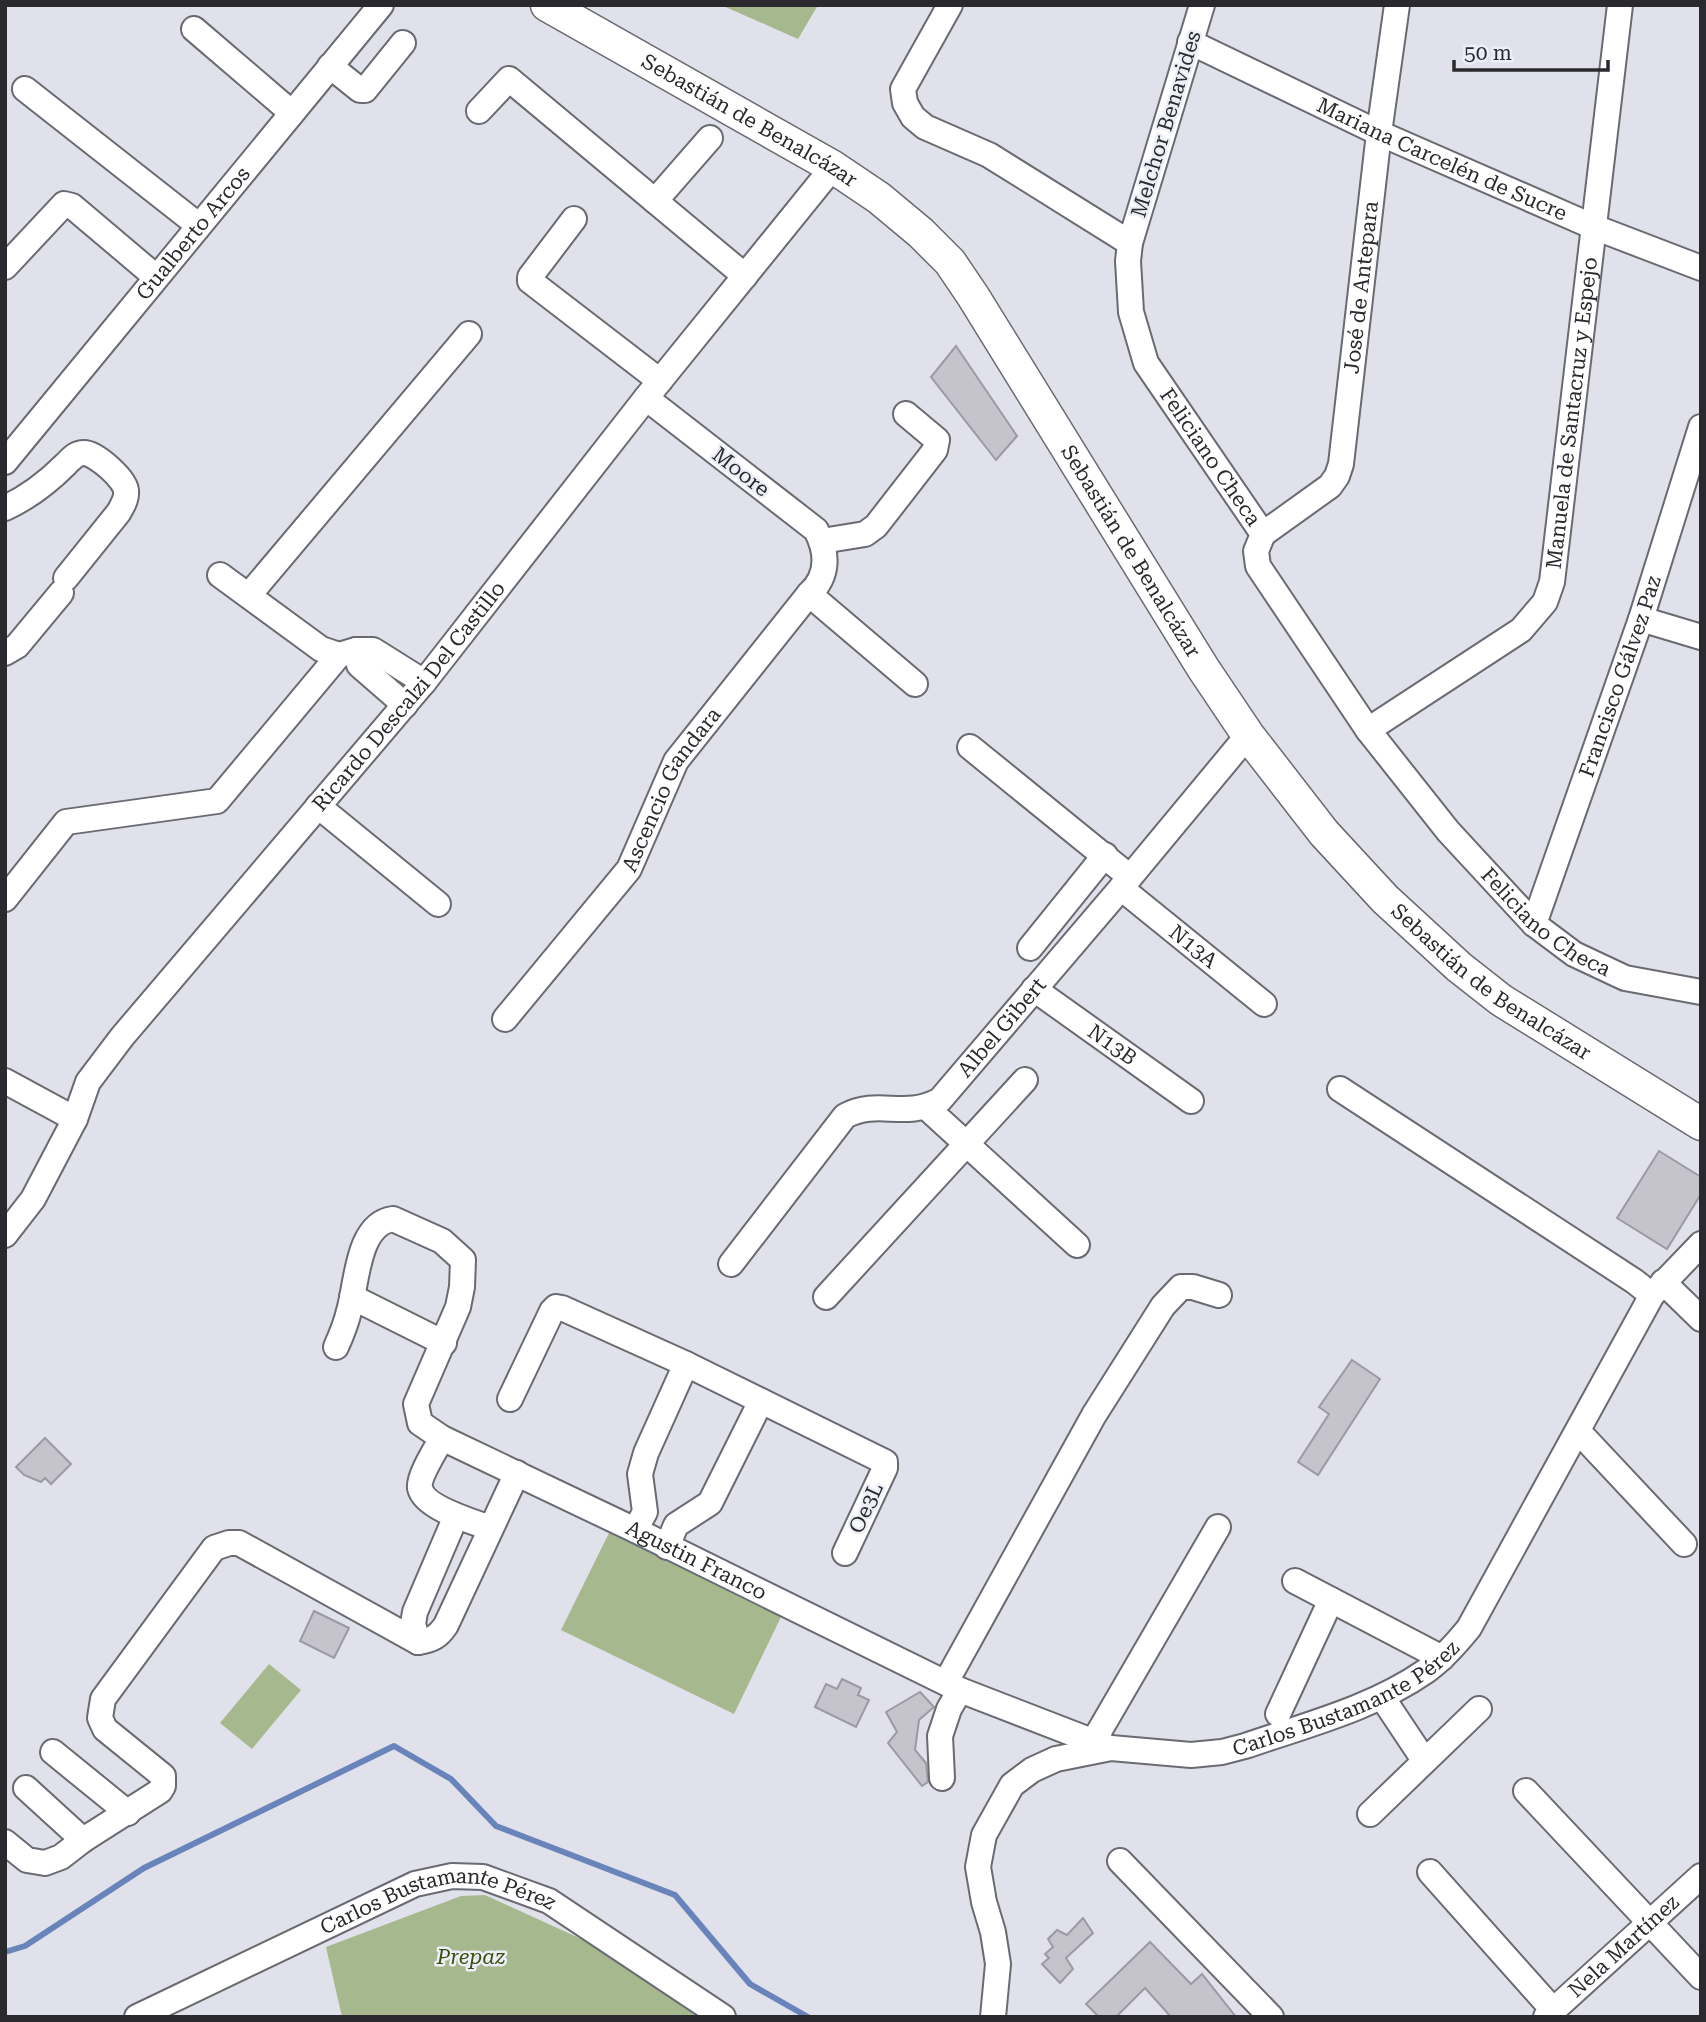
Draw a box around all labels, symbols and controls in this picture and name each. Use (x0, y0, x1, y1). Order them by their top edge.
street label: Melchor Benavides (1126, 28, 1206, 220)
scale bar (1454, 28, 1608, 72)
text: 50 m (1464, 41, 1512, 65)
street label: Sebastián de Benalcázar (637, 49, 862, 192)
street label: Mariana Carcelén de Sucre (1313, 93, 1571, 226)
street label: Gualberto Arcos (131, 162, 255, 305)
street label: José de Antepara (1339, 199, 1383, 375)
street label: Manuela de Santacruz y Espejo (1542, 256, 1602, 570)
street label: Feliciano Checa (1155, 384, 1266, 531)
street label: Sebastián de Benalcázar (1056, 441, 1206, 662)
street label: Moore (708, 442, 774, 502)
street label: Francisco Gálvez Paz (1574, 573, 1666, 780)
street label: Ricardo Descalzi Del Castillo (307, 577, 510, 816)
street label: Ascencio Gandara (617, 702, 726, 876)
street label: Feliciano Checa (1476, 863, 1615, 982)
street label: Sebastián de Benalcázar (1386, 899, 1596, 1065)
street label: N13A (1164, 920, 1222, 973)
street label: Albel Gibert (953, 973, 1051, 1082)
street label: N13B (1083, 1019, 1141, 1070)
street label: Oe3L (844, 1479, 888, 1537)
street label: Agustin Franco (622, 1516, 771, 1605)
street label: Carlos Bustamante Pérez (1230, 1636, 1464, 1761)
street label: Carlos Bustamante Pérez (316, 1864, 561, 1940)
street label: Nela Martínez (1564, 1890, 1684, 2003)
park label: Prepaz (436, 1945, 506, 1969)

